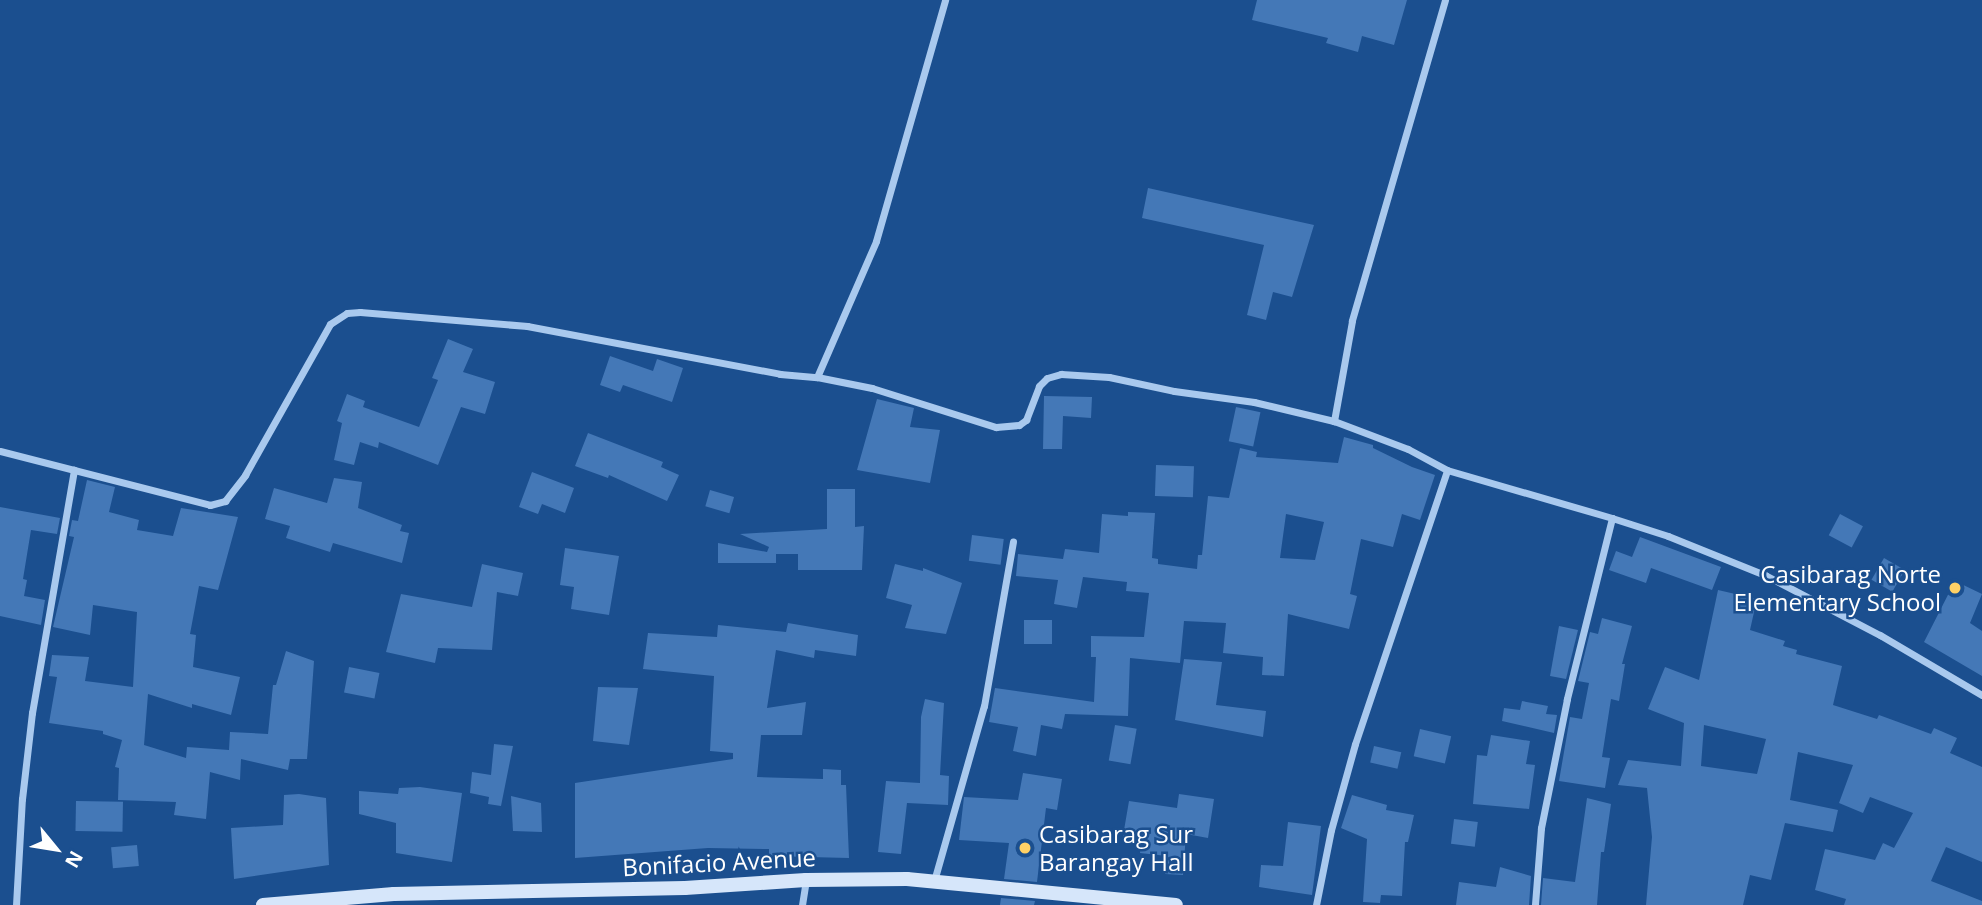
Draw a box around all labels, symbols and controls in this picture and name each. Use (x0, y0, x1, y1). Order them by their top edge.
place label: Casibarag Norte Elementary School (1733, 560, 1941, 616)
marker: Casibarag Norte Elementary School (1947, 580, 1963, 596)
north arrow (21, 814, 91, 884)
place label: Casibarag Sur Barangay Hall (1039, 820, 1193, 876)
marker: Casibarag Sur Barangay Hall (1017, 840, 1033, 856)
street label: Bonifacio Avenue (621, 843, 817, 881)
text: N (59, 846, 89, 873)

